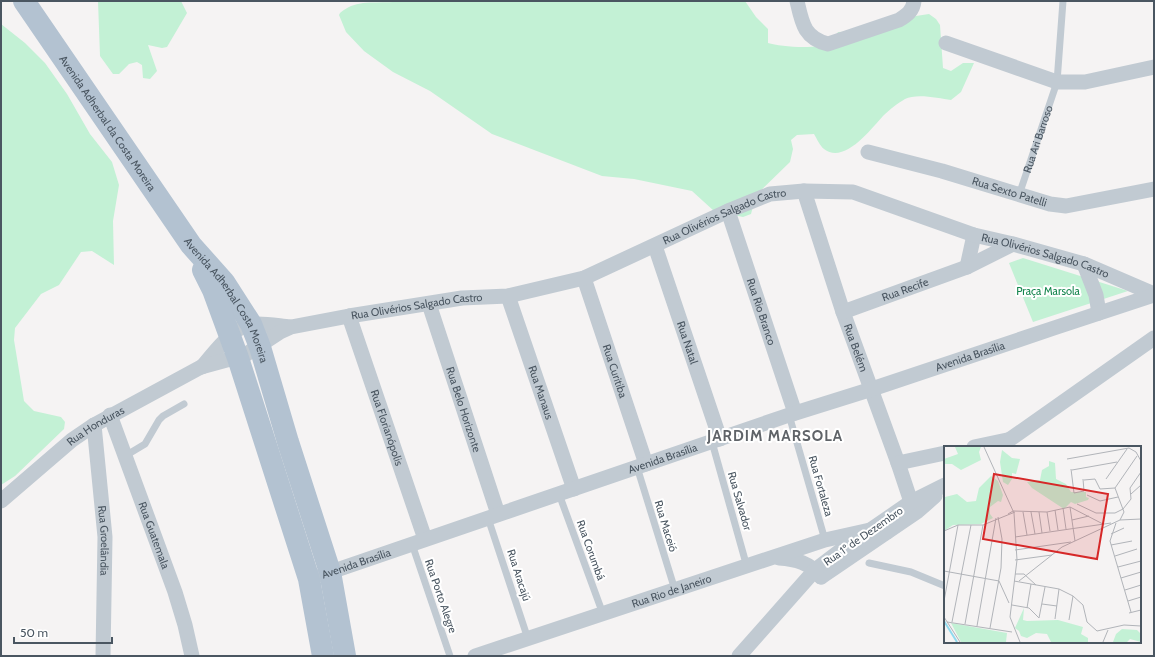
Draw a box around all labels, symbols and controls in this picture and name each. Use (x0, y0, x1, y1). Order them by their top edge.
street label: Avenida Adherbal da Costa Moreira (56, 53, 159, 194)
street label: Rua Ari Barroso (1020, 103, 1056, 175)
street label: Rua Sexto Patelli (970, 174, 1049, 210)
street label: Rua Olivérios Salgado Castro (660, 186, 787, 247)
street label: Rua Olivérios Salgado Castro (980, 230, 1111, 281)
street label: Avenida Adherbal Costa Moreira (181, 235, 271, 365)
street label: Rua Recife (880, 274, 931, 304)
street label: Rua Rio Branco (744, 276, 779, 347)
park label: Praça Marsola (1016, 284, 1081, 298)
street label: Rua Olivérios Salgado Castro (350, 290, 483, 323)
street label: Rua Natal (674, 319, 701, 366)
street label: Rua Belém (841, 322, 871, 374)
street label: Avenida Brasília (934, 338, 1007, 374)
street label: Rua Curitiba (600, 342, 631, 400)
street label: Rua Manaus (525, 364, 557, 422)
street label: Rua Belo Horizonte (443, 365, 484, 454)
street label: Rua Florianópolis (368, 388, 407, 468)
street label: Rua Honduras (64, 403, 127, 449)
district label: JARDIM MARSOLA (706, 427, 843, 445)
street label: Avenida Brasília (626, 440, 700, 477)
inset map (944, 446, 1141, 643)
street label: Rua Fortaleza (806, 454, 837, 519)
street label: Rua Salvador (725, 470, 755, 533)
street label: Rua Maceió (652, 499, 680, 553)
street label: Rua Guatemala (135, 500, 173, 571)
street label: Rua 1º de Dezembro (821, 503, 905, 569)
street label: Rua Groelândia (95, 505, 112, 576)
street label: Rua Corumbá (574, 518, 609, 583)
street label: Avenida Brasília (320, 545, 393, 582)
street label: Rua Aracajú (504, 547, 534, 603)
street label: Rua Porto Alegre (422, 557, 460, 635)
street label: Rua Rio de Janeiro (630, 571, 713, 611)
scale bar (14, 619, 112, 645)
text: 50 m (20, 625, 48, 640)

